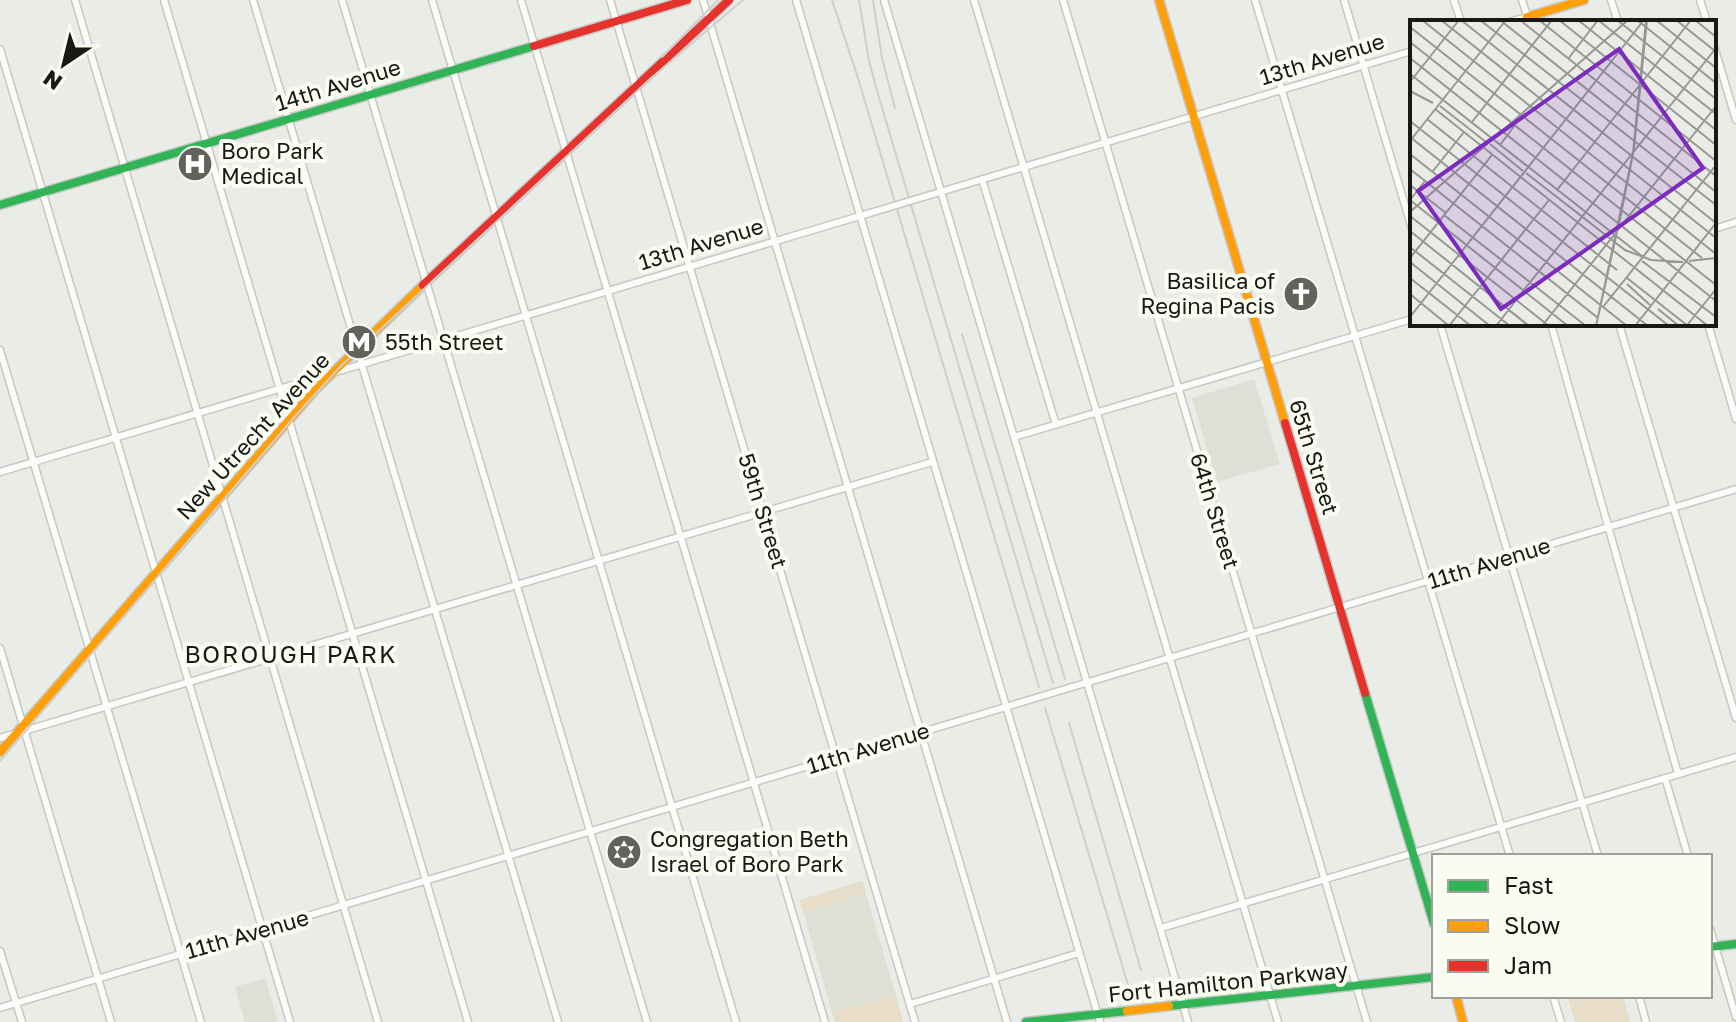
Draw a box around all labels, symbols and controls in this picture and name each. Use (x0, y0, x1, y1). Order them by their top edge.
inset map (1410, 20, 1716, 326)
north arrow (24, 24, 104, 104)
street label: 13th Avenue (1256, 27, 1387, 90)
street label: 14th Avenue (272, 53, 404, 116)
text: N (38, 65, 67, 97)
place label: Boro Park Medical (221, 137, 324, 189)
hospital icon: Boro Park Medical (176, 145, 214, 183)
street label: 13th Avenue (635, 212, 766, 275)
place label: Basilica of Regina Pacis (1140, 267, 1275, 319)
church icon: Basilica of Regina Pacis (1282, 275, 1320, 313)
metro station icon: 55th Street (340, 323, 378, 361)
place label: 55th Street (385, 328, 503, 355)
street label: New Utrecht Avenue (170, 346, 335, 525)
street label: 65th Street (1284, 396, 1345, 518)
street label: 59th Street (733, 450, 794, 572)
street label: 64th Street (1185, 450, 1246, 572)
street label: 11th Avenue (1424, 531, 1553, 594)
district label: BOROUGH PARK (184, 639, 398, 668)
street label: 11th Avenue (803, 716, 932, 779)
place label: Congregation Beth Israel of Boro Park (650, 825, 849, 877)
synagogue icon: Congregation Beth Israel of Boro Park (605, 833, 643, 871)
legend (1432, 854, 1712, 998)
text: Fast (1504, 870, 1554, 899)
street label: 11th Avenue (182, 903, 312, 964)
text: Slow (1504, 910, 1560, 939)
text: Jam (1504, 950, 1552, 979)
street label: Fort Hamilton Parkway (1107, 955, 1349, 1008)

